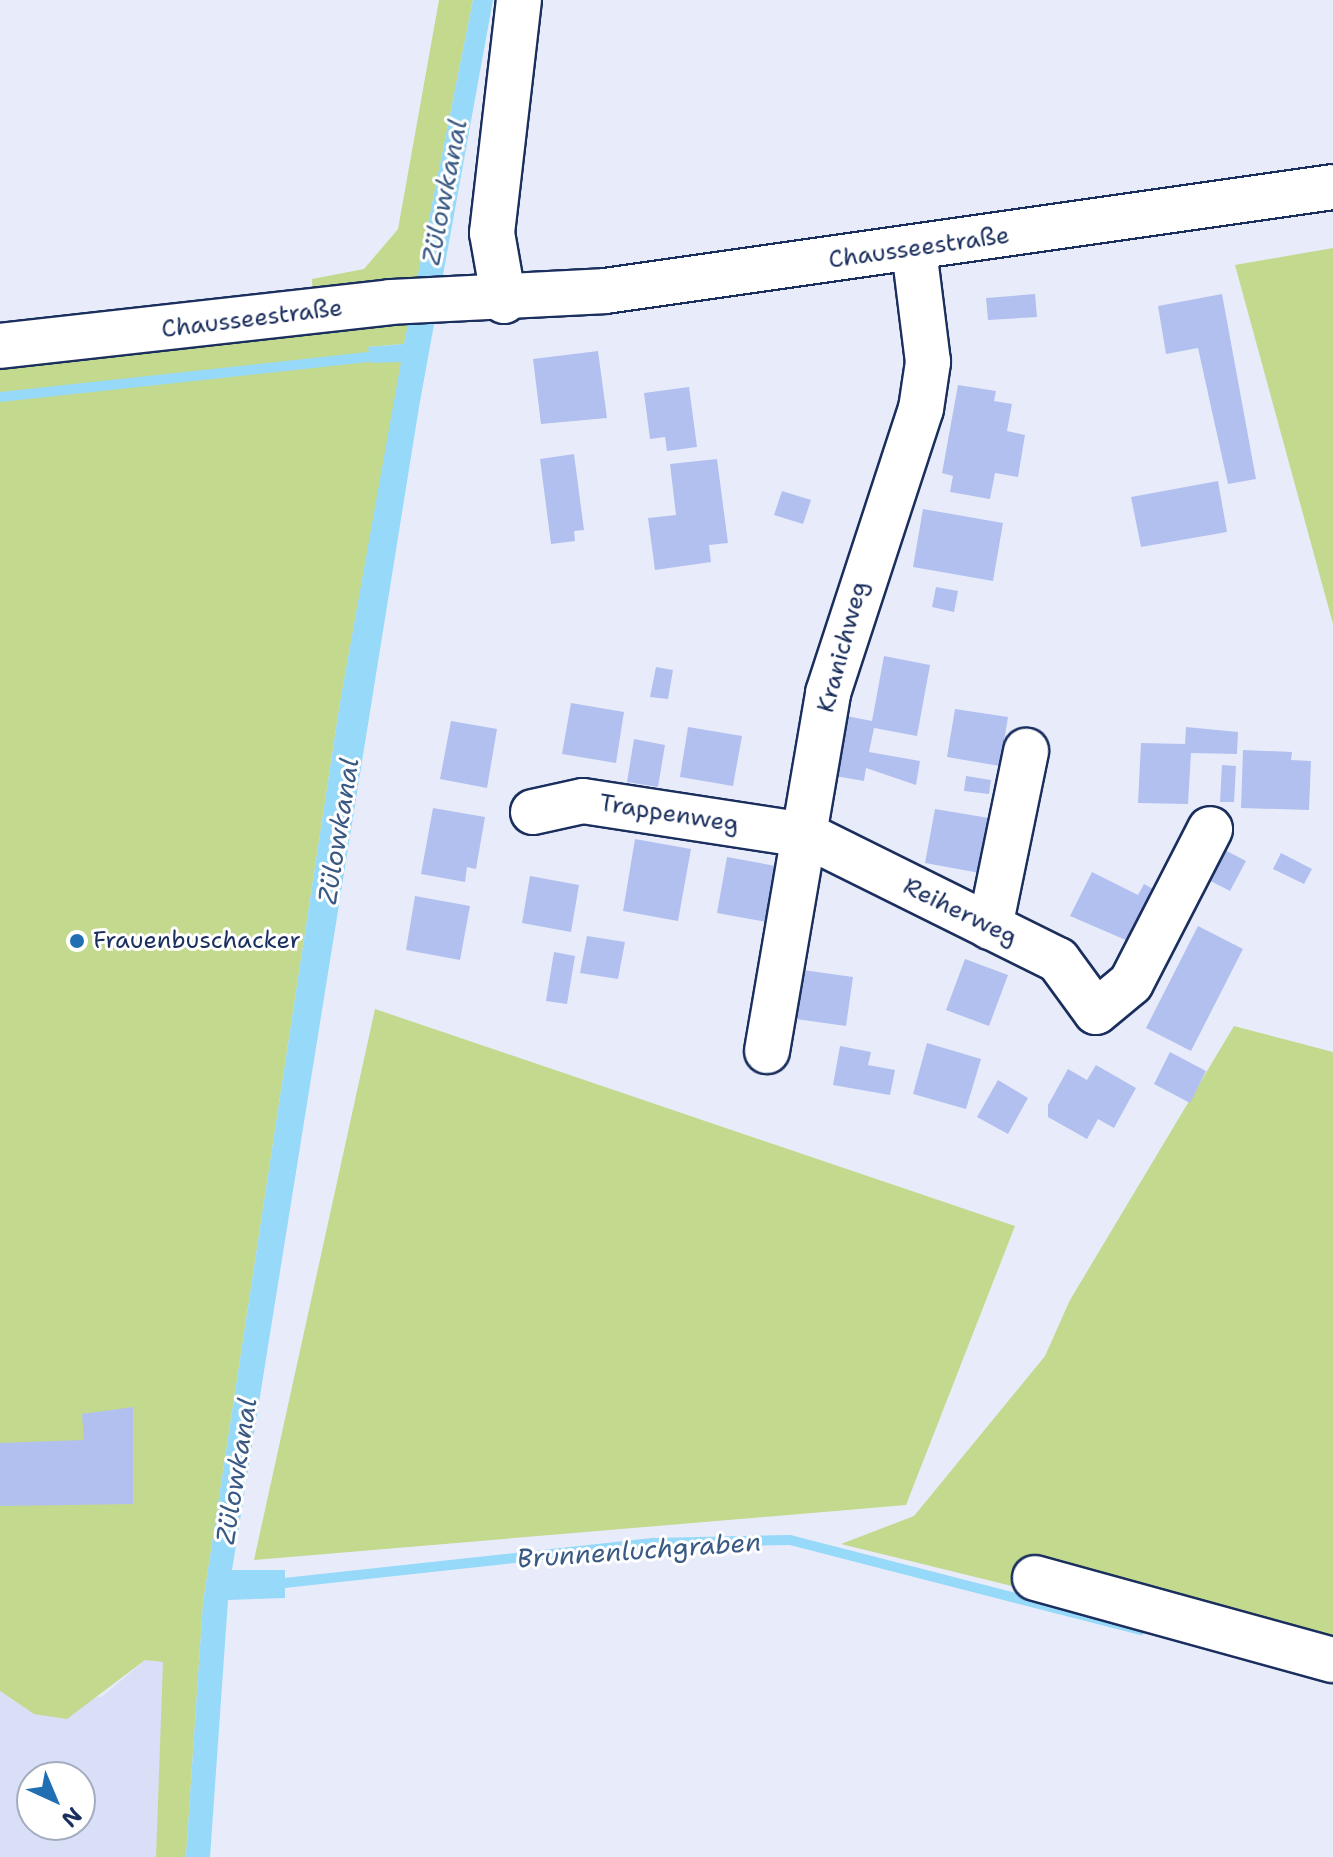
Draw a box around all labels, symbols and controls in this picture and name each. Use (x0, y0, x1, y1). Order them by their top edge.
water label: Zülowkanal (415, 116, 473, 268)
street label: Chausseestraße (827, 221, 1011, 275)
street label: Chausseestraße (160, 294, 344, 344)
street label: Kranichweg (812, 578, 874, 716)
water label: Zülowkanal (311, 756, 365, 906)
street label: Trappenweg (597, 789, 741, 839)
street label: Reiherweg (898, 872, 1022, 952)
place label: Frauenbuschacker (93, 927, 301, 955)
marker: Frauenbuschacker (68, 932, 86, 950)
water label: Zülowkanal (209, 1396, 263, 1546)
water label: Brunnenluchgraben (516, 1526, 762, 1574)
north arrow (16, 1761, 96, 1841)
text: N (55, 1801, 88, 1834)

